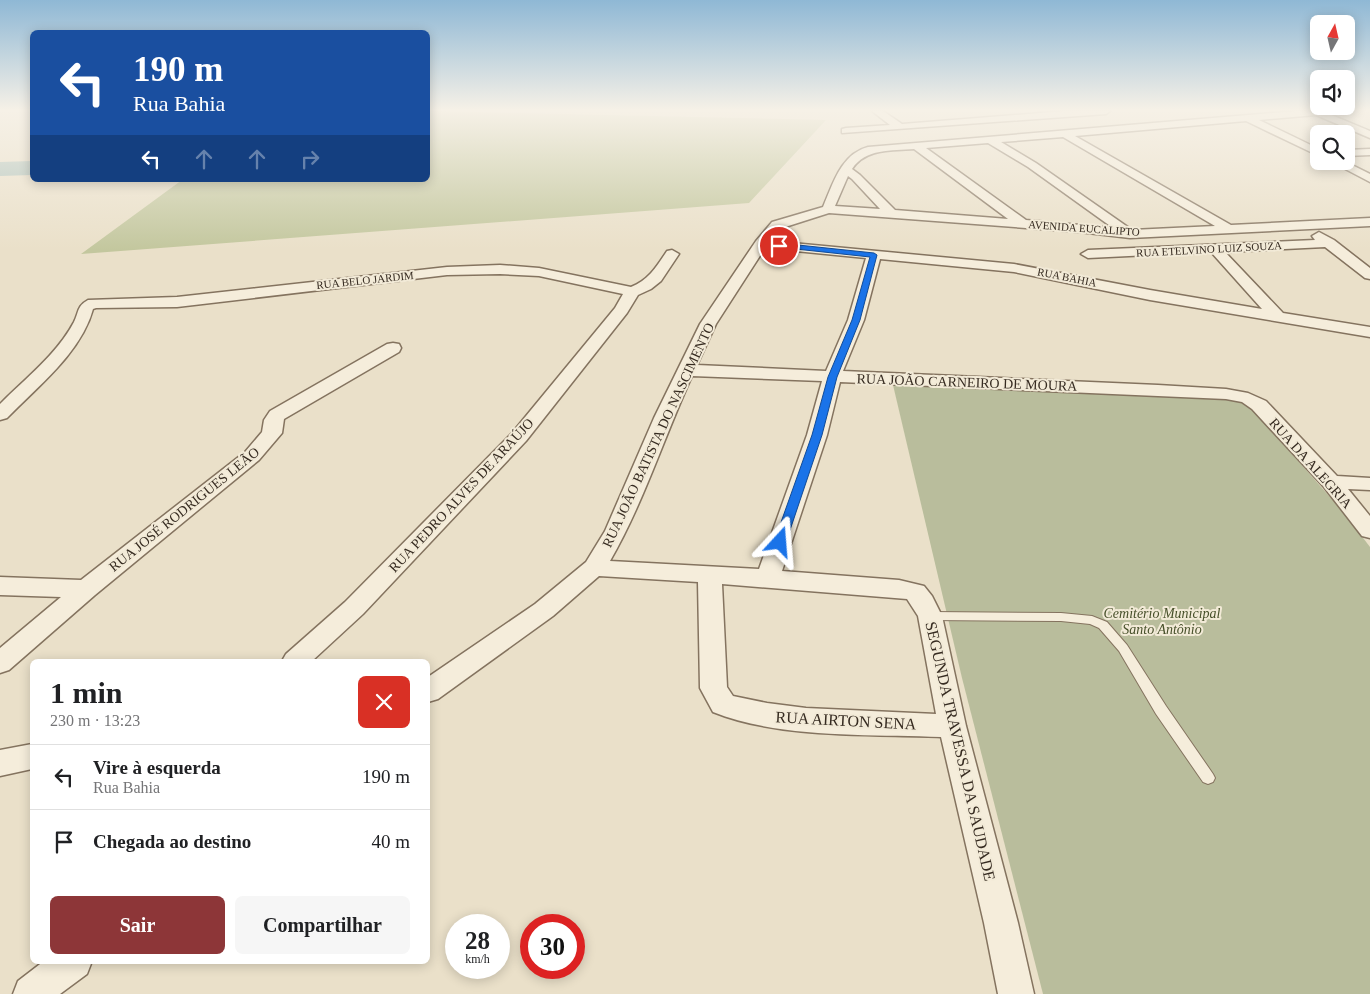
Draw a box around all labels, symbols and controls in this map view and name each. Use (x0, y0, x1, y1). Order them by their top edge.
north arrow (1310, 15, 1355, 60)
map controls (1310, 15, 1355, 170)
icon: left (50, 50, 115, 115)
text: 190 m (133, 50, 223, 89)
button: sound (1310, 70, 1355, 115)
text: Rua Bahia (133, 91, 225, 116)
button: search (1310, 125, 1355, 170)
icon: left (137, 145, 165, 173)
icon: ahead (190, 145, 218, 173)
icon: ahead (243, 145, 271, 173)
icon: right (296, 145, 324, 173)
street label: AVENIDA EUCALIPTO (1028, 218, 1140, 238)
pin (758, 225, 800, 267)
icon: arrive (765, 232, 793, 260)
street label: RUA ETELVINO LUIZ SOUZA (1136, 239, 1282, 259)
street label: RUA BAHIA (1036, 265, 1098, 289)
street label: RUA BELO JARDIM (316, 269, 414, 291)
street label: RUA JOÃO BATISTA DO NASCIMENTO (600, 321, 717, 550)
street label: RUA JOÃO CARNEIRO DE MOURA (856, 371, 1079, 394)
street label: RUA PEDRO ALVES DE ARAÚJO (385, 415, 537, 575)
street label: RUA DA ALEGRIA (1266, 415, 1356, 512)
street label: RUA JOSÉ RODRIGUES LEÃO (106, 443, 262, 575)
position arrow (753, 515, 805, 567)
park label: Cemitério Municipal Santo Antônio (1103, 606, 1221, 637)
street label: SEGUNDA TRAVESSA DA SAUDADE (922, 620, 999, 882)
text: 1 min (50, 676, 123, 709)
button: close (358, 676, 410, 728)
street label: RUA AIRTON SENA (775, 708, 917, 733)
text: 230 m · 13:23 (50, 712, 140, 729)
text: Vire à esquerda (93, 757, 221, 778)
icon: left (50, 763, 78, 791)
text: 190 m (362, 766, 410, 787)
text: Rua Bahia (93, 779, 160, 796)
icon: arrive (50, 828, 78, 856)
text: Chegada ao destino (93, 831, 251, 852)
text: 40 m (371, 831, 410, 852)
button: Sair (50, 896, 225, 954)
button: Compartilhar (235, 896, 410, 954)
speed limit sign: 30 (520, 914, 585, 979)
text: 28 (465, 927, 490, 954)
text: km/h (465, 952, 490, 966)

